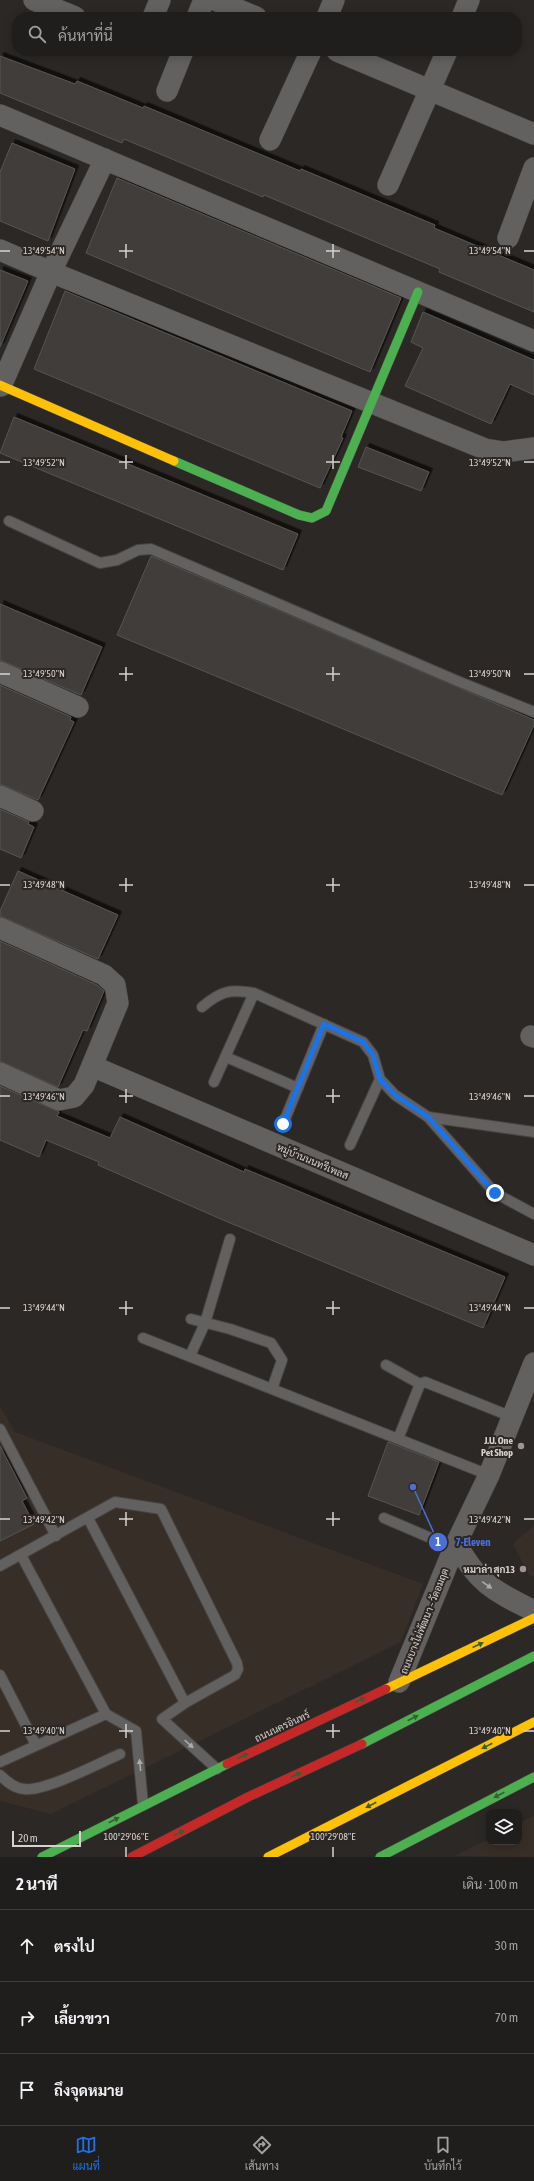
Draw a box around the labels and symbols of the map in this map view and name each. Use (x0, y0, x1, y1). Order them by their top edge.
text: 13°49'54"N (23, 245, 65, 256)
text: 13°49'54"N (469, 245, 511, 256)
text: 13°49'52"N (23, 457, 65, 468)
text: 13°49'52"N (469, 457, 511, 468)
text: 13°49'50"N (23, 668, 65, 679)
text: 13°49'50"N (469, 668, 511, 679)
text: 13°49'48"N (23, 879, 65, 890)
text: 13°49'48"N (469, 879, 511, 890)
text: 13°49'46"N (23, 1091, 65, 1102)
text: 13°49'46"N (469, 1091, 511, 1102)
route start (274, 1115, 292, 1133)
street label: หมู่บ้านนนทรีเพลส (275, 1141, 351, 1183)
route end (486, 1184, 504, 1202)
text: 13°49'44"N (23, 1302, 65, 1313)
text: 13°49'44"N (469, 1302, 511, 1313)
place label: J.U. One Pet Shop (481, 1435, 513, 1458)
marker: J.U. One Pet Shop (516, 1441, 526, 1451)
text: 13°49'42"N (23, 1514, 65, 1525)
text: 13°49'42"N (469, 1514, 511, 1525)
callout: 7-Eleven (428, 1531, 499, 1554)
text: 1 (435, 1535, 441, 1549)
text: 7-Eleven (455, 1536, 491, 1548)
place label: หมาล่า สุก13 (463, 1563, 515, 1577)
marker: หมาล่า สุก13 (518, 1564, 528, 1574)
street label: ถนนบางไผ่พัฒนา – วัดอมฤต (397, 1566, 452, 1676)
one-way arrow (482, 1580, 493, 1589)
one-way arrow (472, 1642, 483, 1648)
one-way arrow (354, 1697, 366, 1704)
street label: ถนนนครอินทร์ (252, 1707, 312, 1744)
one-way arrow (407, 1715, 418, 1721)
text: 13°49'40"N (23, 1725, 65, 1736)
text: 13°49'40"N (469, 1725, 511, 1736)
one-way arrow (185, 1739, 194, 1748)
one-way arrow (481, 1742, 493, 1749)
one-way arrow (237, 1753, 248, 1759)
one-way arrow (136, 1759, 143, 1772)
one-way arrow (290, 1772, 302, 1778)
one-way arrow (494, 1792, 505, 1798)
one-way arrow (365, 1801, 377, 1808)
one-way arrow (108, 1817, 119, 1823)
scale bar (12, 1829, 81, 1848)
one-way arrow (174, 1829, 185, 1836)
text: 100°29'06"E (104, 1831, 149, 1842)
text: 100°29'08"E (311, 1831, 356, 1842)

